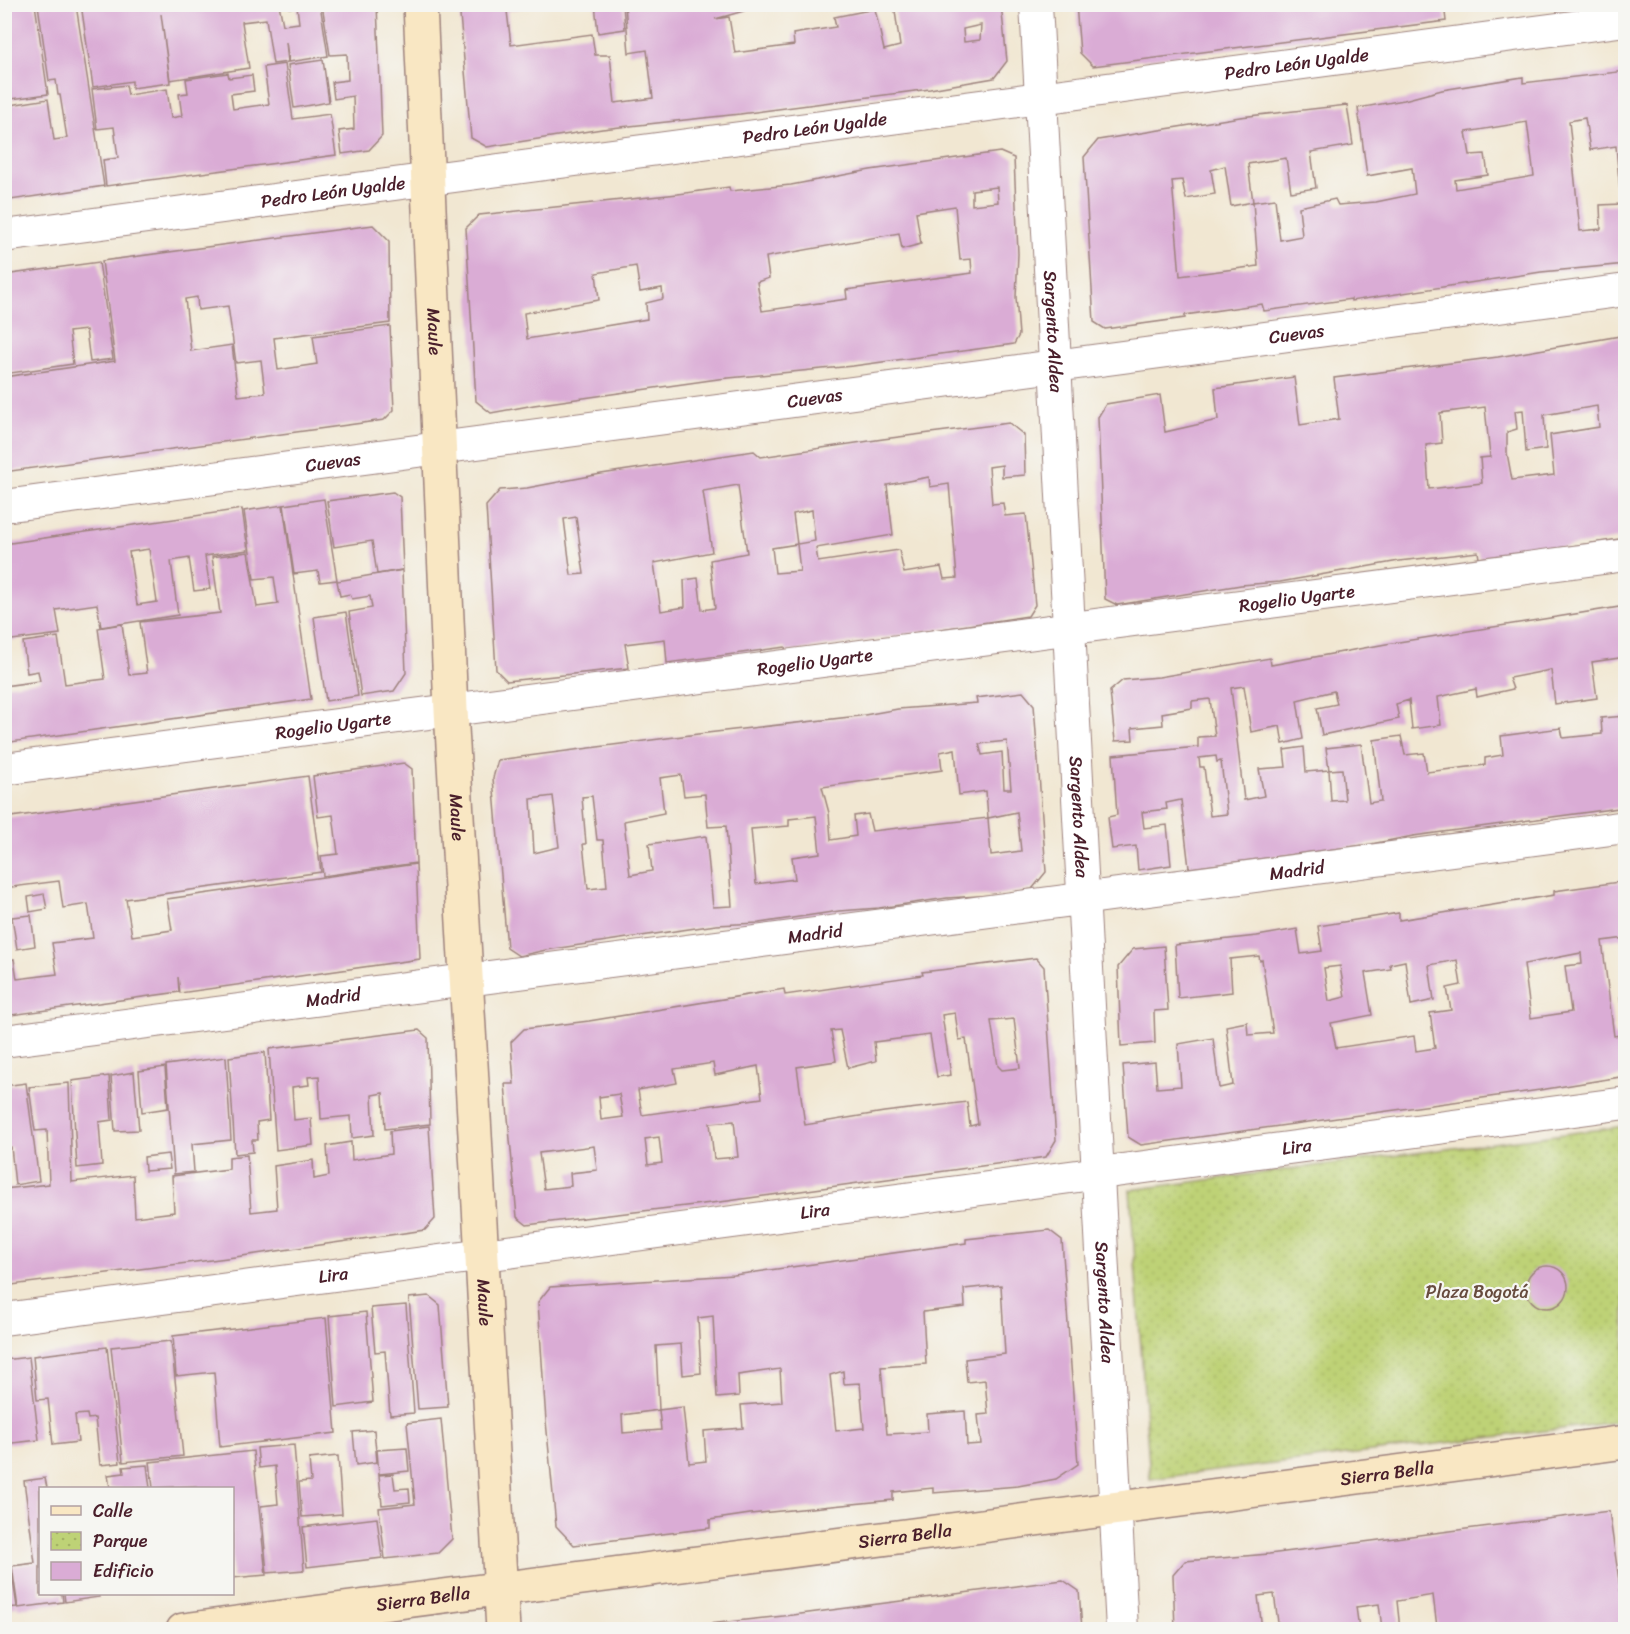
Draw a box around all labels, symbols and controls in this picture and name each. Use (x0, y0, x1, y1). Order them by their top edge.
street label: Pedro León Ugalde (1222, 38, 1371, 89)
street label: Pedro León Ugalde (741, 103, 889, 153)
street label: Pedro León Ugalde (259, 167, 407, 218)
street label: Sargento Aldea (1034, 270, 1073, 394)
street label: Maule (417, 307, 451, 356)
street label: Cuevas (1267, 314, 1327, 353)
street label: Cuevas (785, 378, 845, 418)
street label: Cuevas (303, 443, 364, 482)
street label: Rogelio Ugarte (1237, 575, 1357, 622)
street label: Rogelio Ugarte (755, 638, 875, 685)
street label: Rogelio Ugarte (273, 702, 393, 749)
street label: Sargento Aldea (1060, 755, 1098, 880)
street label: Maule (440, 793, 474, 842)
street label: Madrid (1267, 851, 1328, 890)
street label: Madrid (786, 914, 846, 953)
street label: Madrid (304, 978, 364, 1017)
street label: Lira (1280, 1129, 1314, 1165)
street label: Lira (798, 1193, 833, 1229)
street label: Sargento Aldea (1085, 1240, 1124, 1365)
street label: Lira (316, 1257, 351, 1293)
park label: Plaza Bogotá (1426, 1276, 1528, 1308)
street label: Maule (467, 1278, 502, 1327)
street label: Sierra Bella (1338, 1451, 1436, 1495)
legend (39, 1487, 234, 1595)
text: Calle (93, 1495, 133, 1527)
street label: Sierra Bella (856, 1514, 955, 1558)
text: Parque (93, 1525, 148, 1557)
text: Edificio (93, 1555, 154, 1587)
street label: Sierra Bella (374, 1577, 473, 1621)

